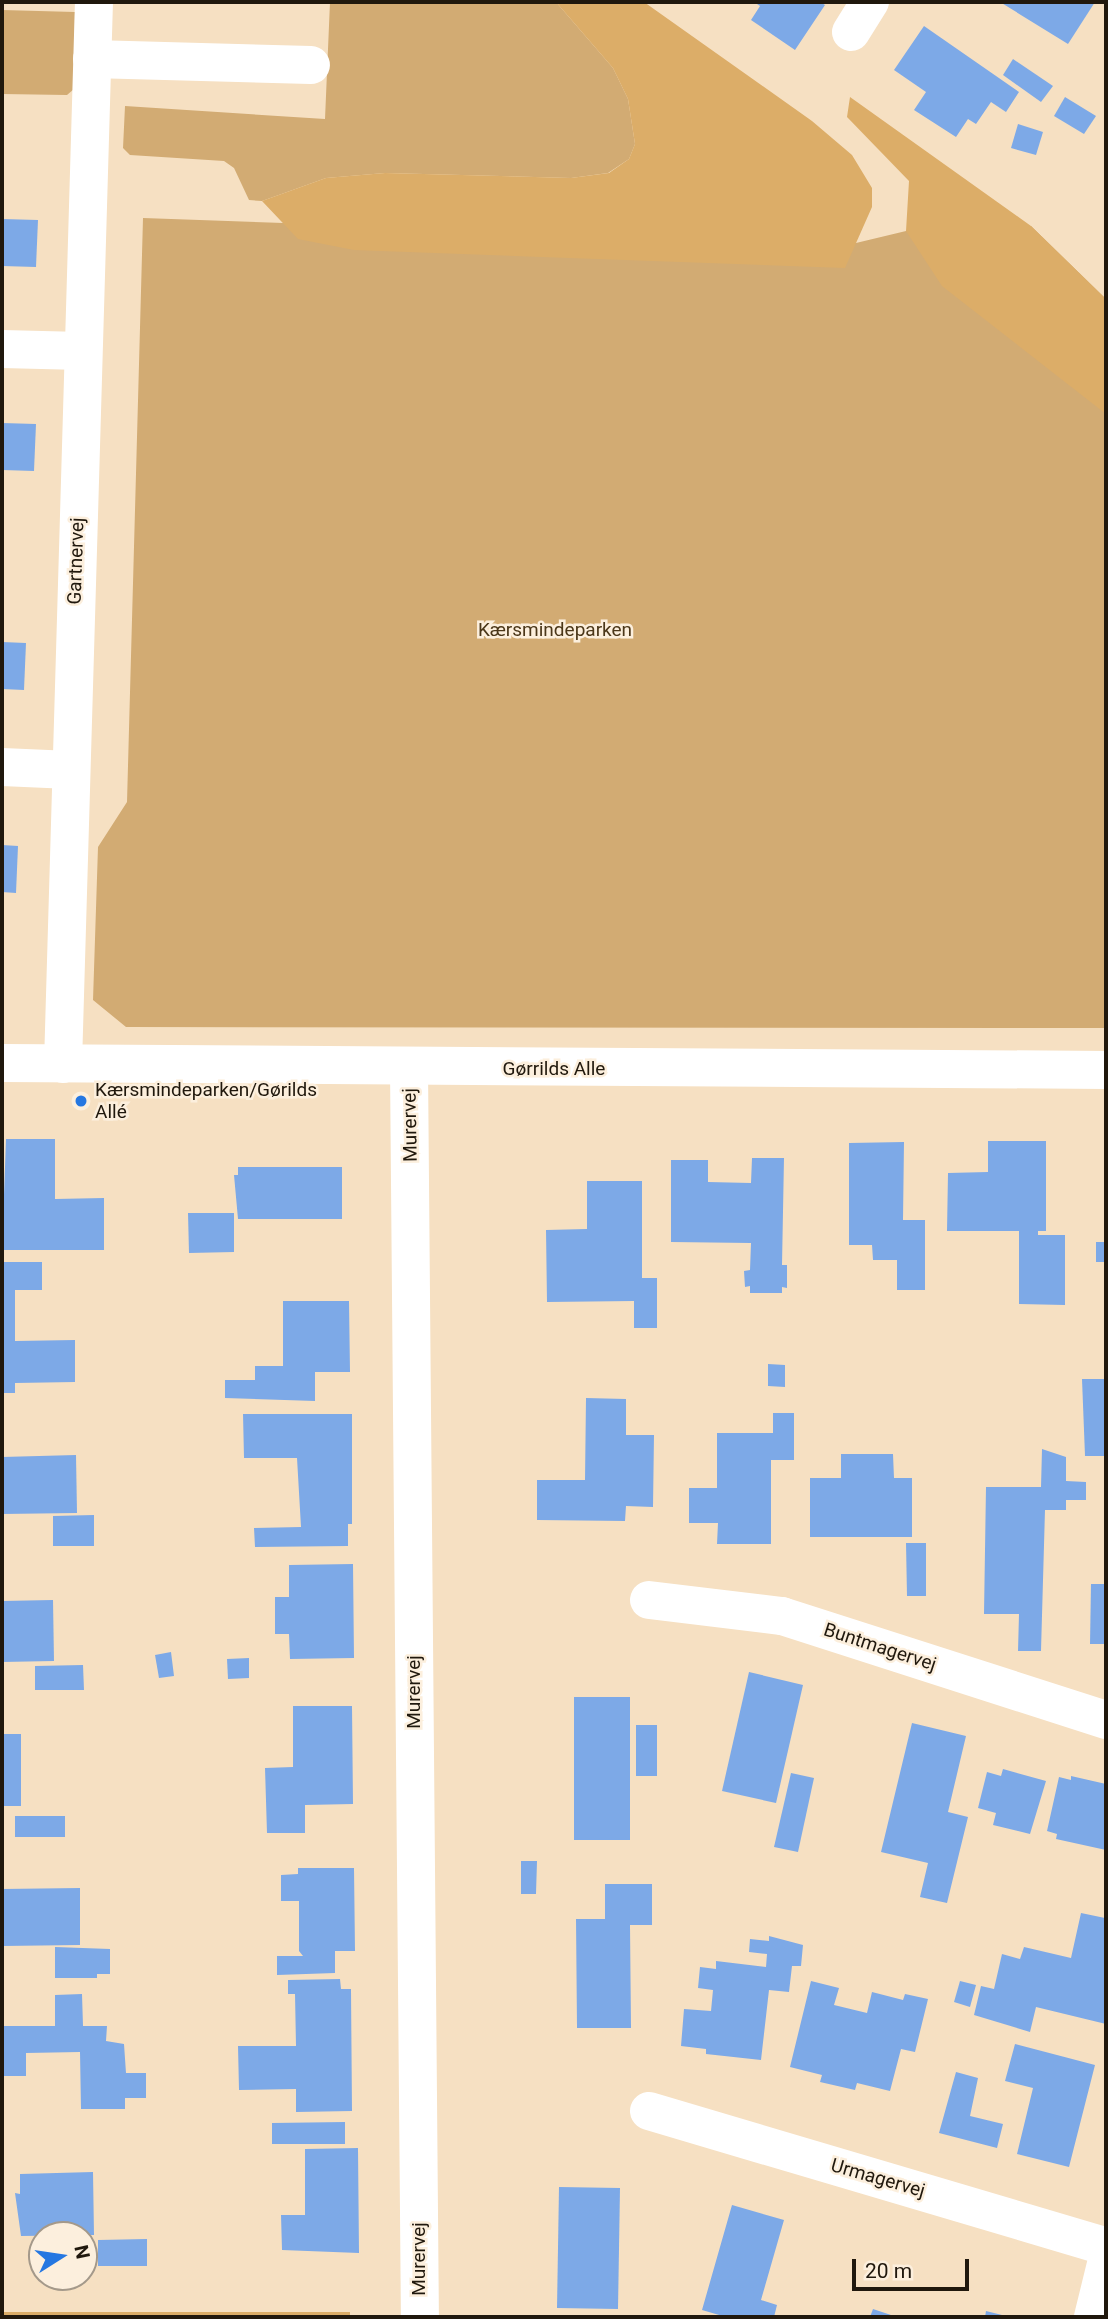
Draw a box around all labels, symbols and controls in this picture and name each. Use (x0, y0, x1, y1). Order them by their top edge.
street label: Gartnervej (63, 517, 89, 605)
park label: Kærsmindeparken (478, 619, 632, 641)
street label: Gørrilds Alle (503, 1058, 605, 1080)
place label: Kærsmindeparken/Gørilds Allé (95, 1079, 317, 1123)
street label: Murervej (398, 1088, 422, 1162)
marker: Kærsmindeparken/Gørilds Allé (73, 1093, 89, 1109)
street label: Buntmagervej (821, 1618, 939, 1676)
street label: Murervej (403, 1655, 425, 1729)
street label: Urmagervej (828, 2154, 928, 2202)
north arrow (28, 2221, 98, 2291)
street label: Murervej (408, 2222, 430, 2296)
text: N (69, 2243, 95, 2261)
scale bar (856, 2246, 973, 2290)
text: 20 m (865, 2259, 912, 2283)

